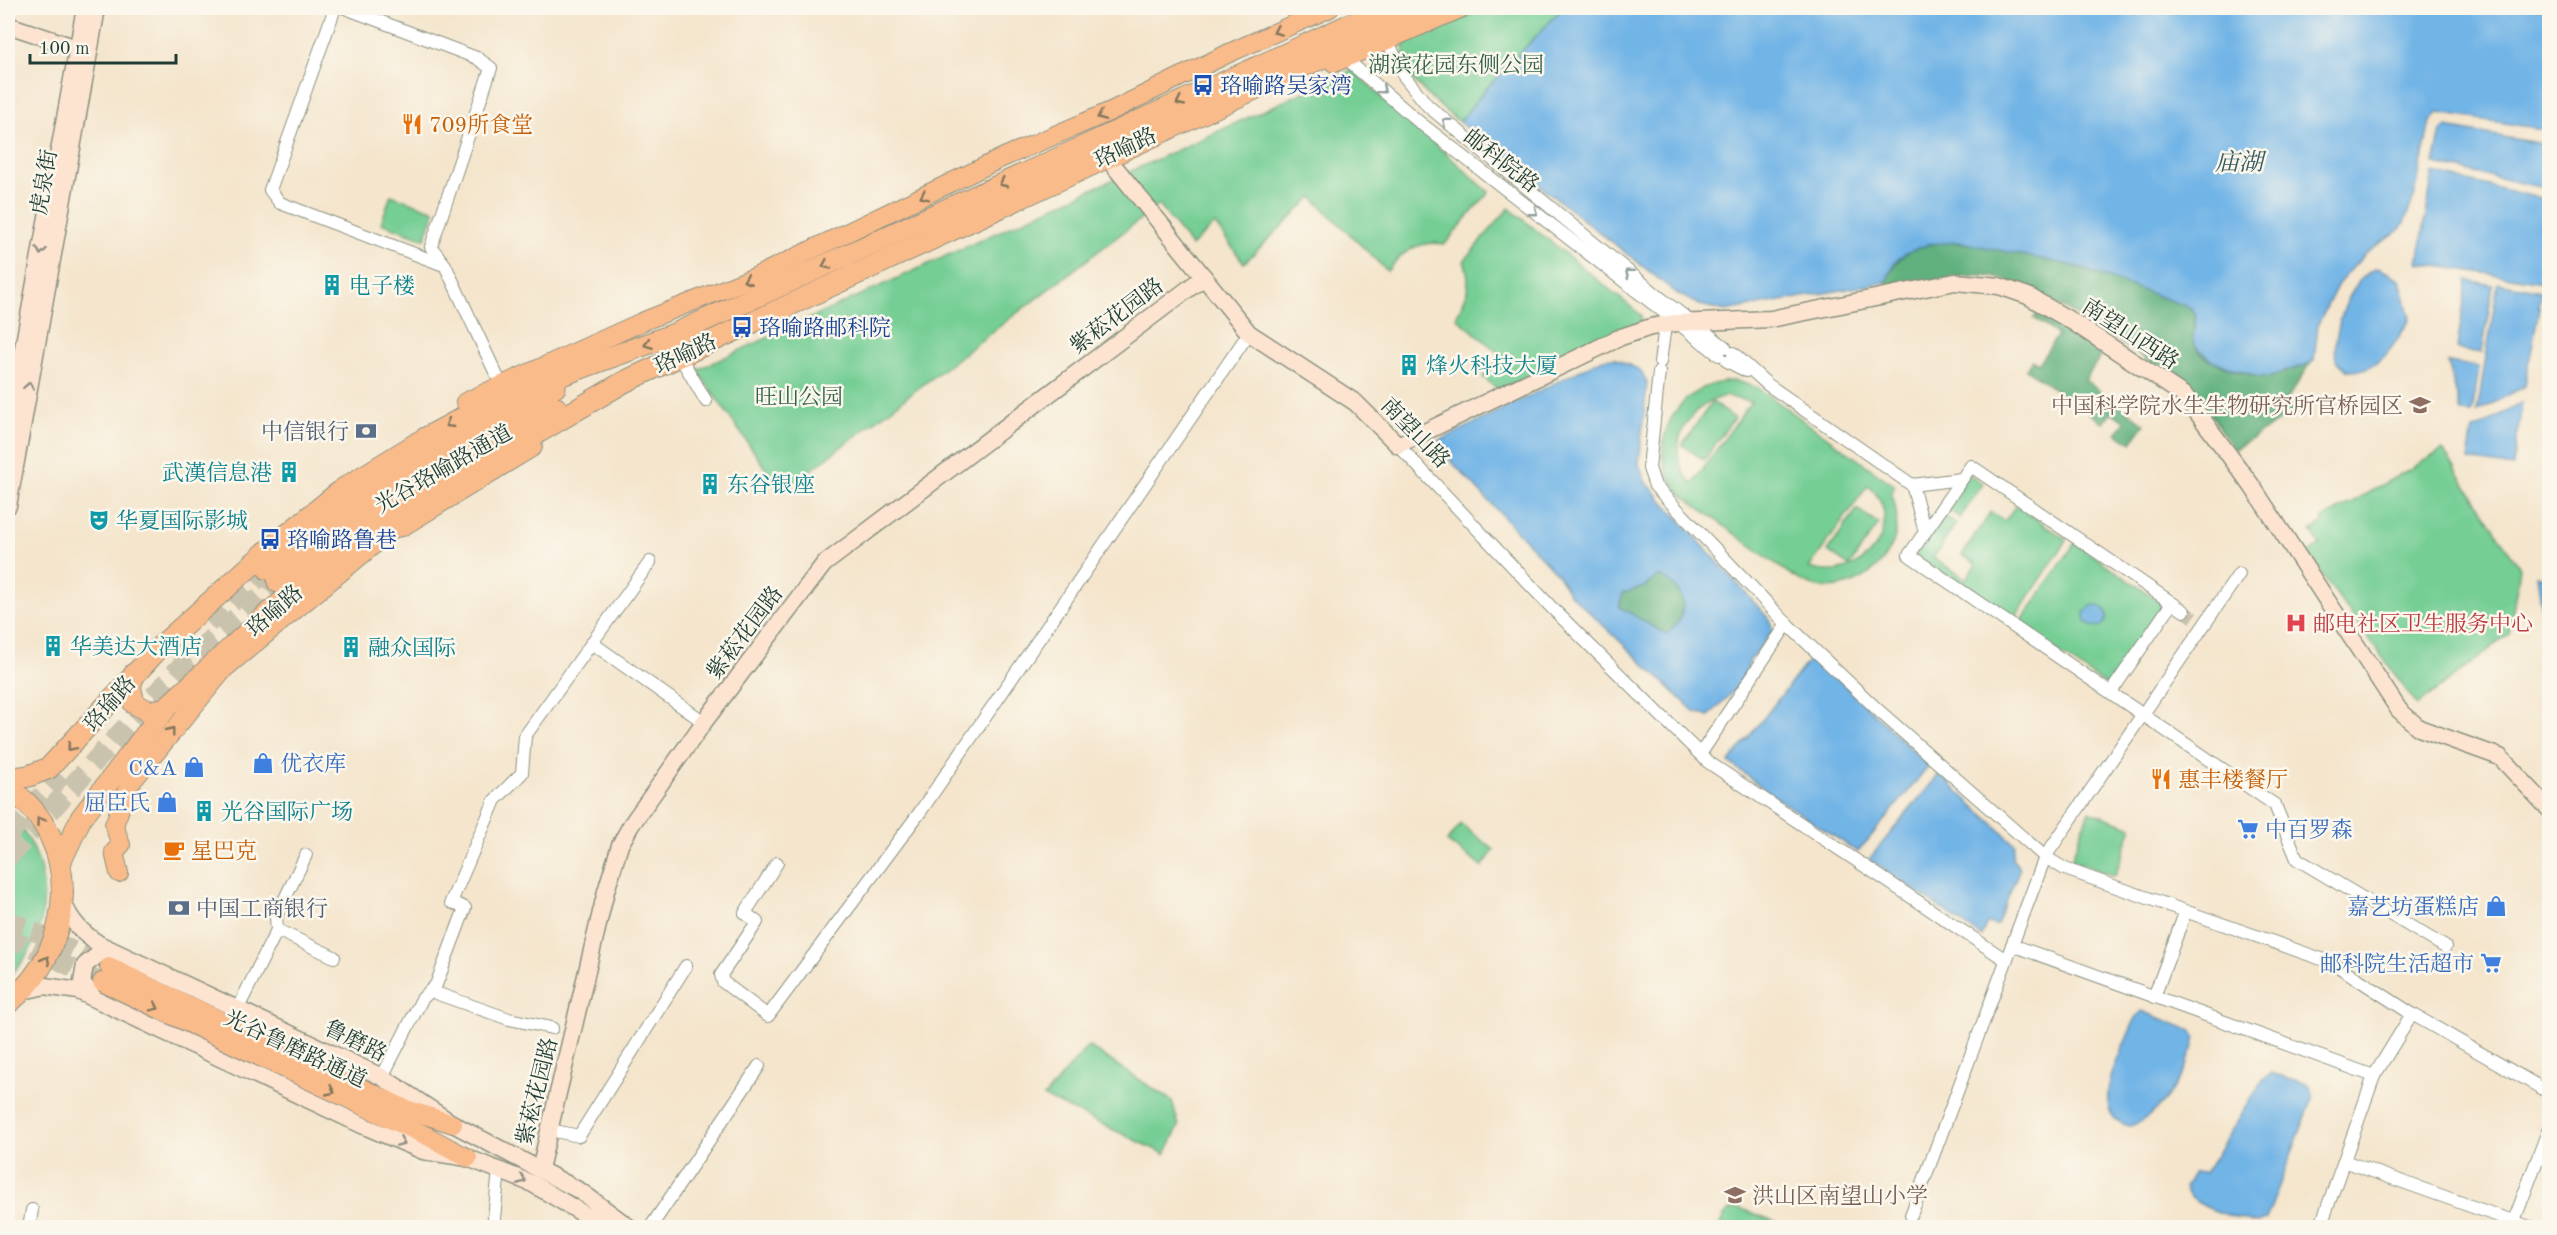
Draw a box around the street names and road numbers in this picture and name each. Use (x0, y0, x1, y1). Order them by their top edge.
street label: 珞喻路 (1090, 123, 1160, 173)
street label: 邮科院路 (1459, 124, 1543, 197)
street label: 虎泉街 (26, 148, 62, 217)
street label: 紫菘花园路 (1065, 273, 1168, 358)
street label: 南望山西路 (2078, 294, 2183, 374)
street label: 珞喻路 (650, 329, 720, 379)
street label: 南望山路 (1376, 393, 1454, 473)
street label: 光谷珞喻路通道 (371, 420, 516, 518)
street label: 珞喻路 (242, 580, 307, 641)
street label: 紫菘花园路 (702, 581, 787, 684)
street label: 珞瑜路 (79, 671, 140, 736)
street label: 光谷鲁磨路通道 (221, 1005, 370, 1092)
street label: 鲁磨路 (321, 1016, 390, 1066)
street label: 紫菘花园路 (512, 1035, 562, 1148)

